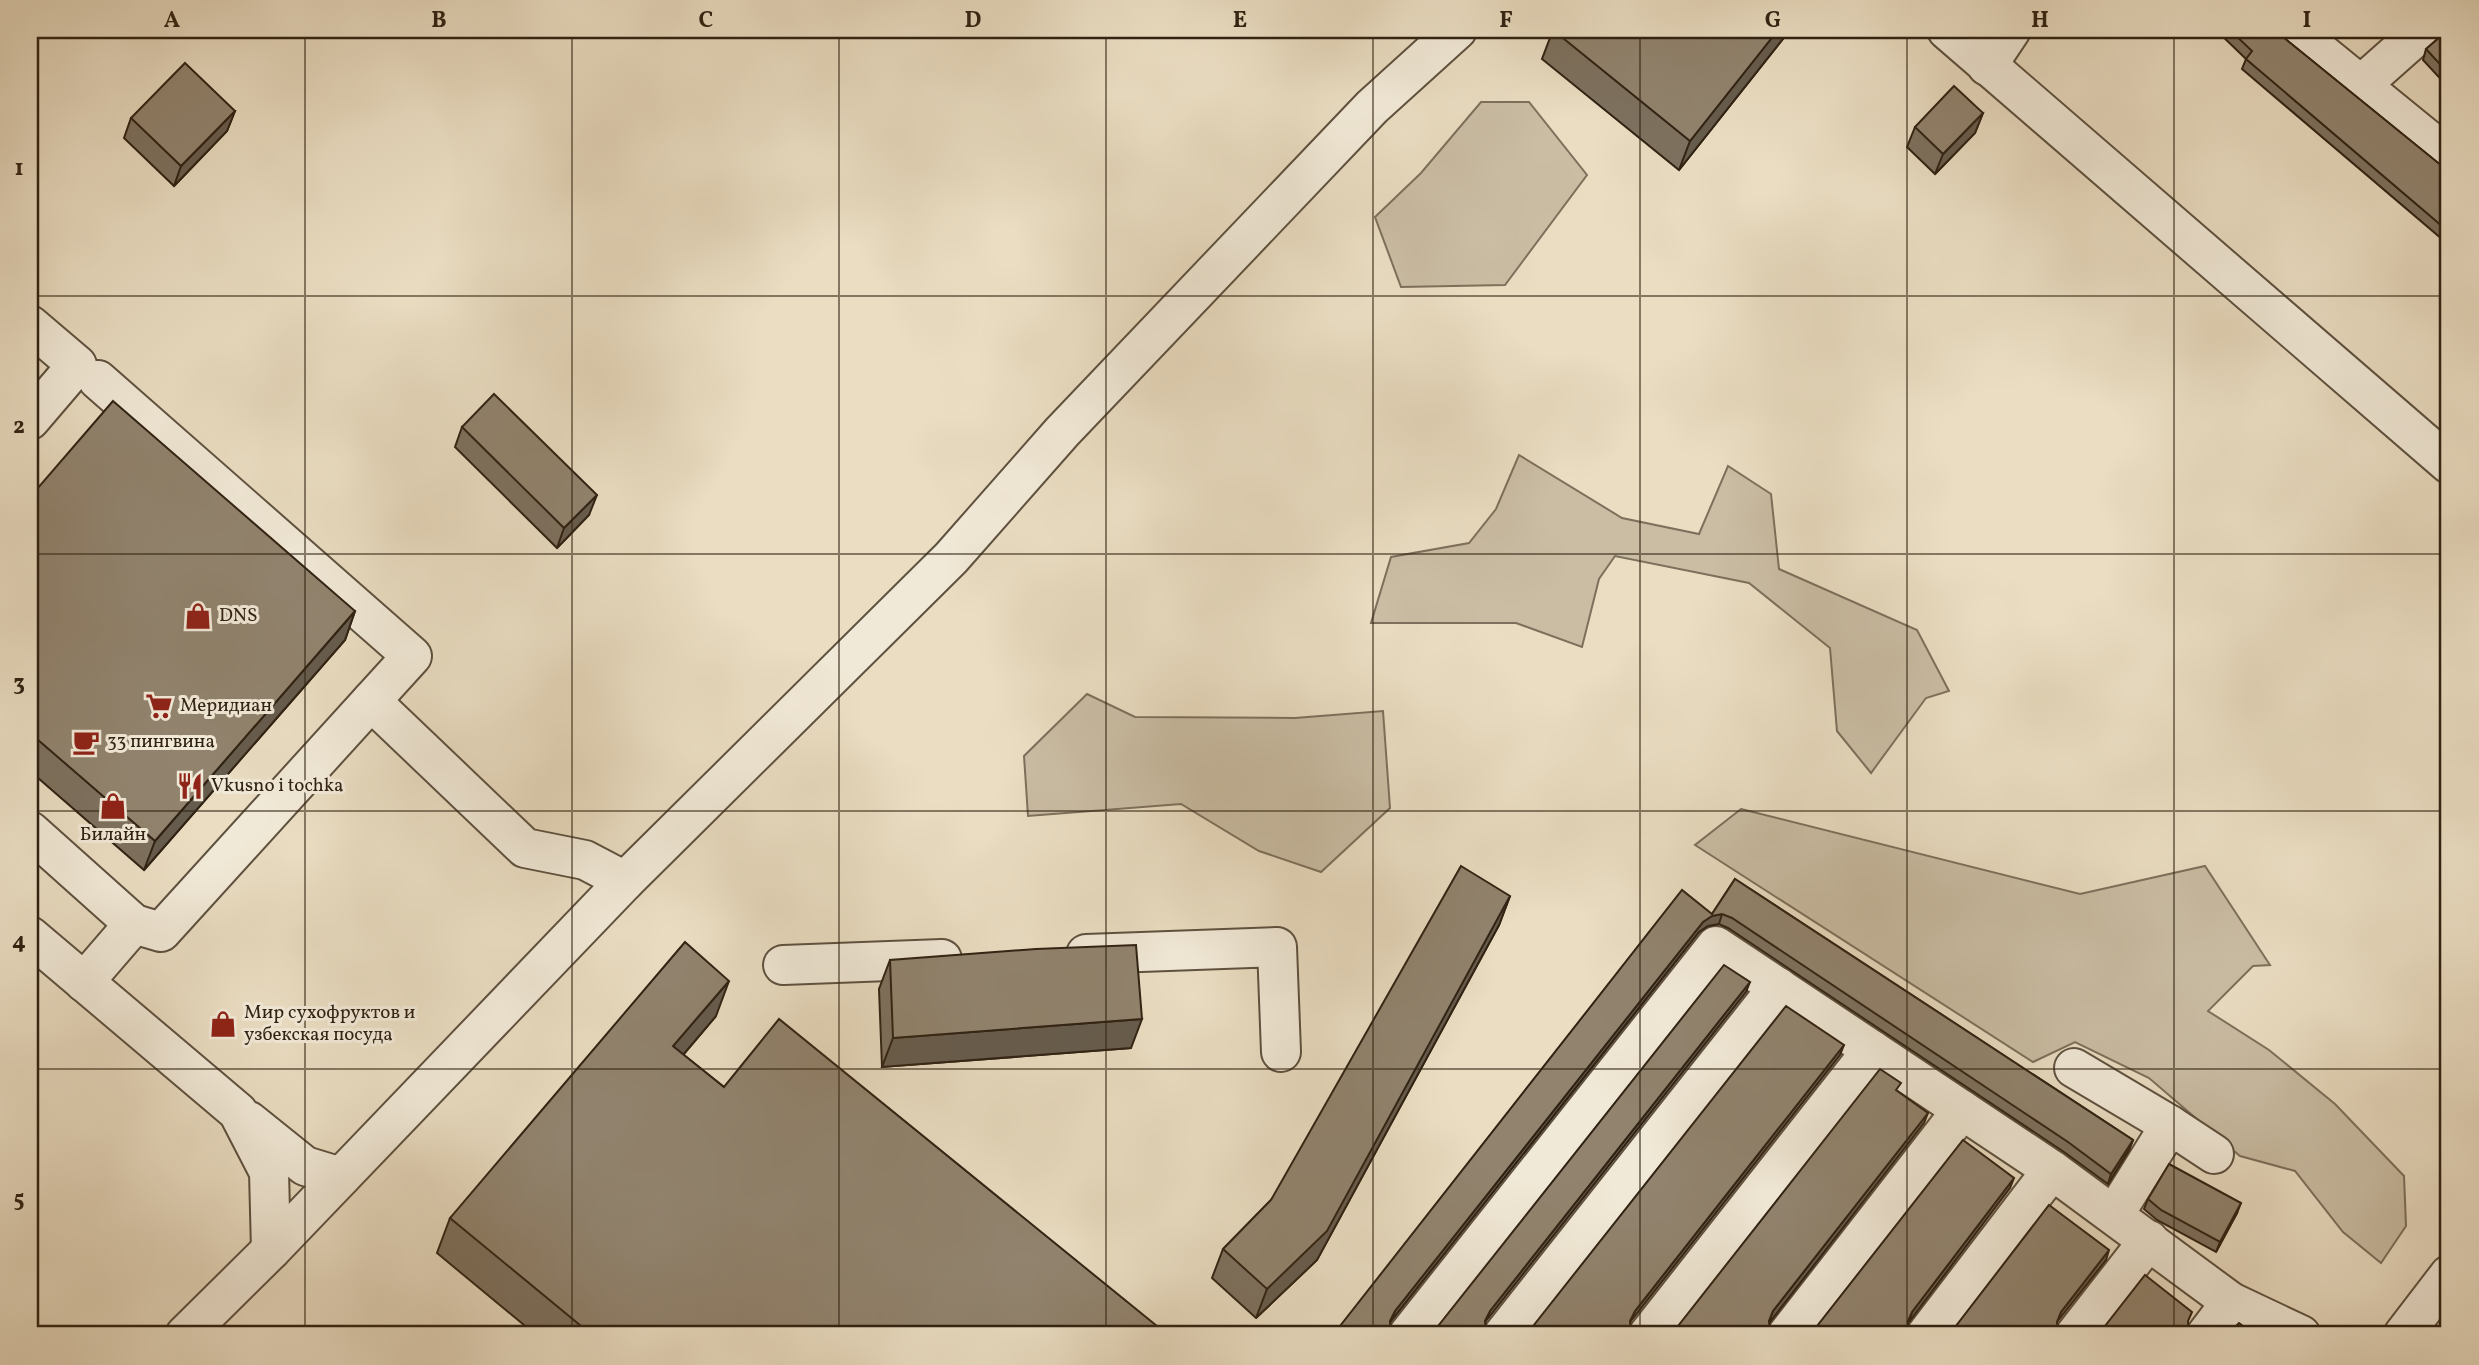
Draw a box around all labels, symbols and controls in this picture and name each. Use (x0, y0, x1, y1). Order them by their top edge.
text: A (164, 5, 180, 37)
text: B (431, 5, 447, 37)
text: C (699, 5, 713, 37)
text: D (965, 5, 982, 37)
text: E (1233, 5, 1247, 37)
text: F (1499, 5, 1513, 37)
text: G (1765, 5, 1781, 37)
text: H (2031, 5, 2049, 37)
text: I (2303, 5, 2311, 37)
text: 1 (14, 153, 24, 185)
text: 2 (13, 411, 25, 443)
shop icon: DNS (183, 601, 213, 631)
place label: DNS (219, 603, 257, 629)
text: 3 (13, 668, 25, 700)
supermarket icon: Меридиан (144, 691, 174, 721)
place label: Меридиан (180, 693, 272, 719)
cafe icon: 33 пингвина (71, 727, 101, 757)
place label: 33 пингвина (107, 729, 215, 755)
restaurant icon: Vkusno i tochka (175, 771, 205, 801)
place label: Vkusno i tochka (211, 773, 344, 799)
shop icon: Билайн (98, 791, 128, 821)
place label: Билайн (80, 822, 146, 848)
text: 4 (12, 926, 26, 958)
place label: Мир сухофруктов и узбекская посуда (244, 1000, 415, 1048)
shop icon: Мир сухофруктов и узбекская посуда (208, 1009, 238, 1039)
text: 5 (13, 1184, 25, 1216)

